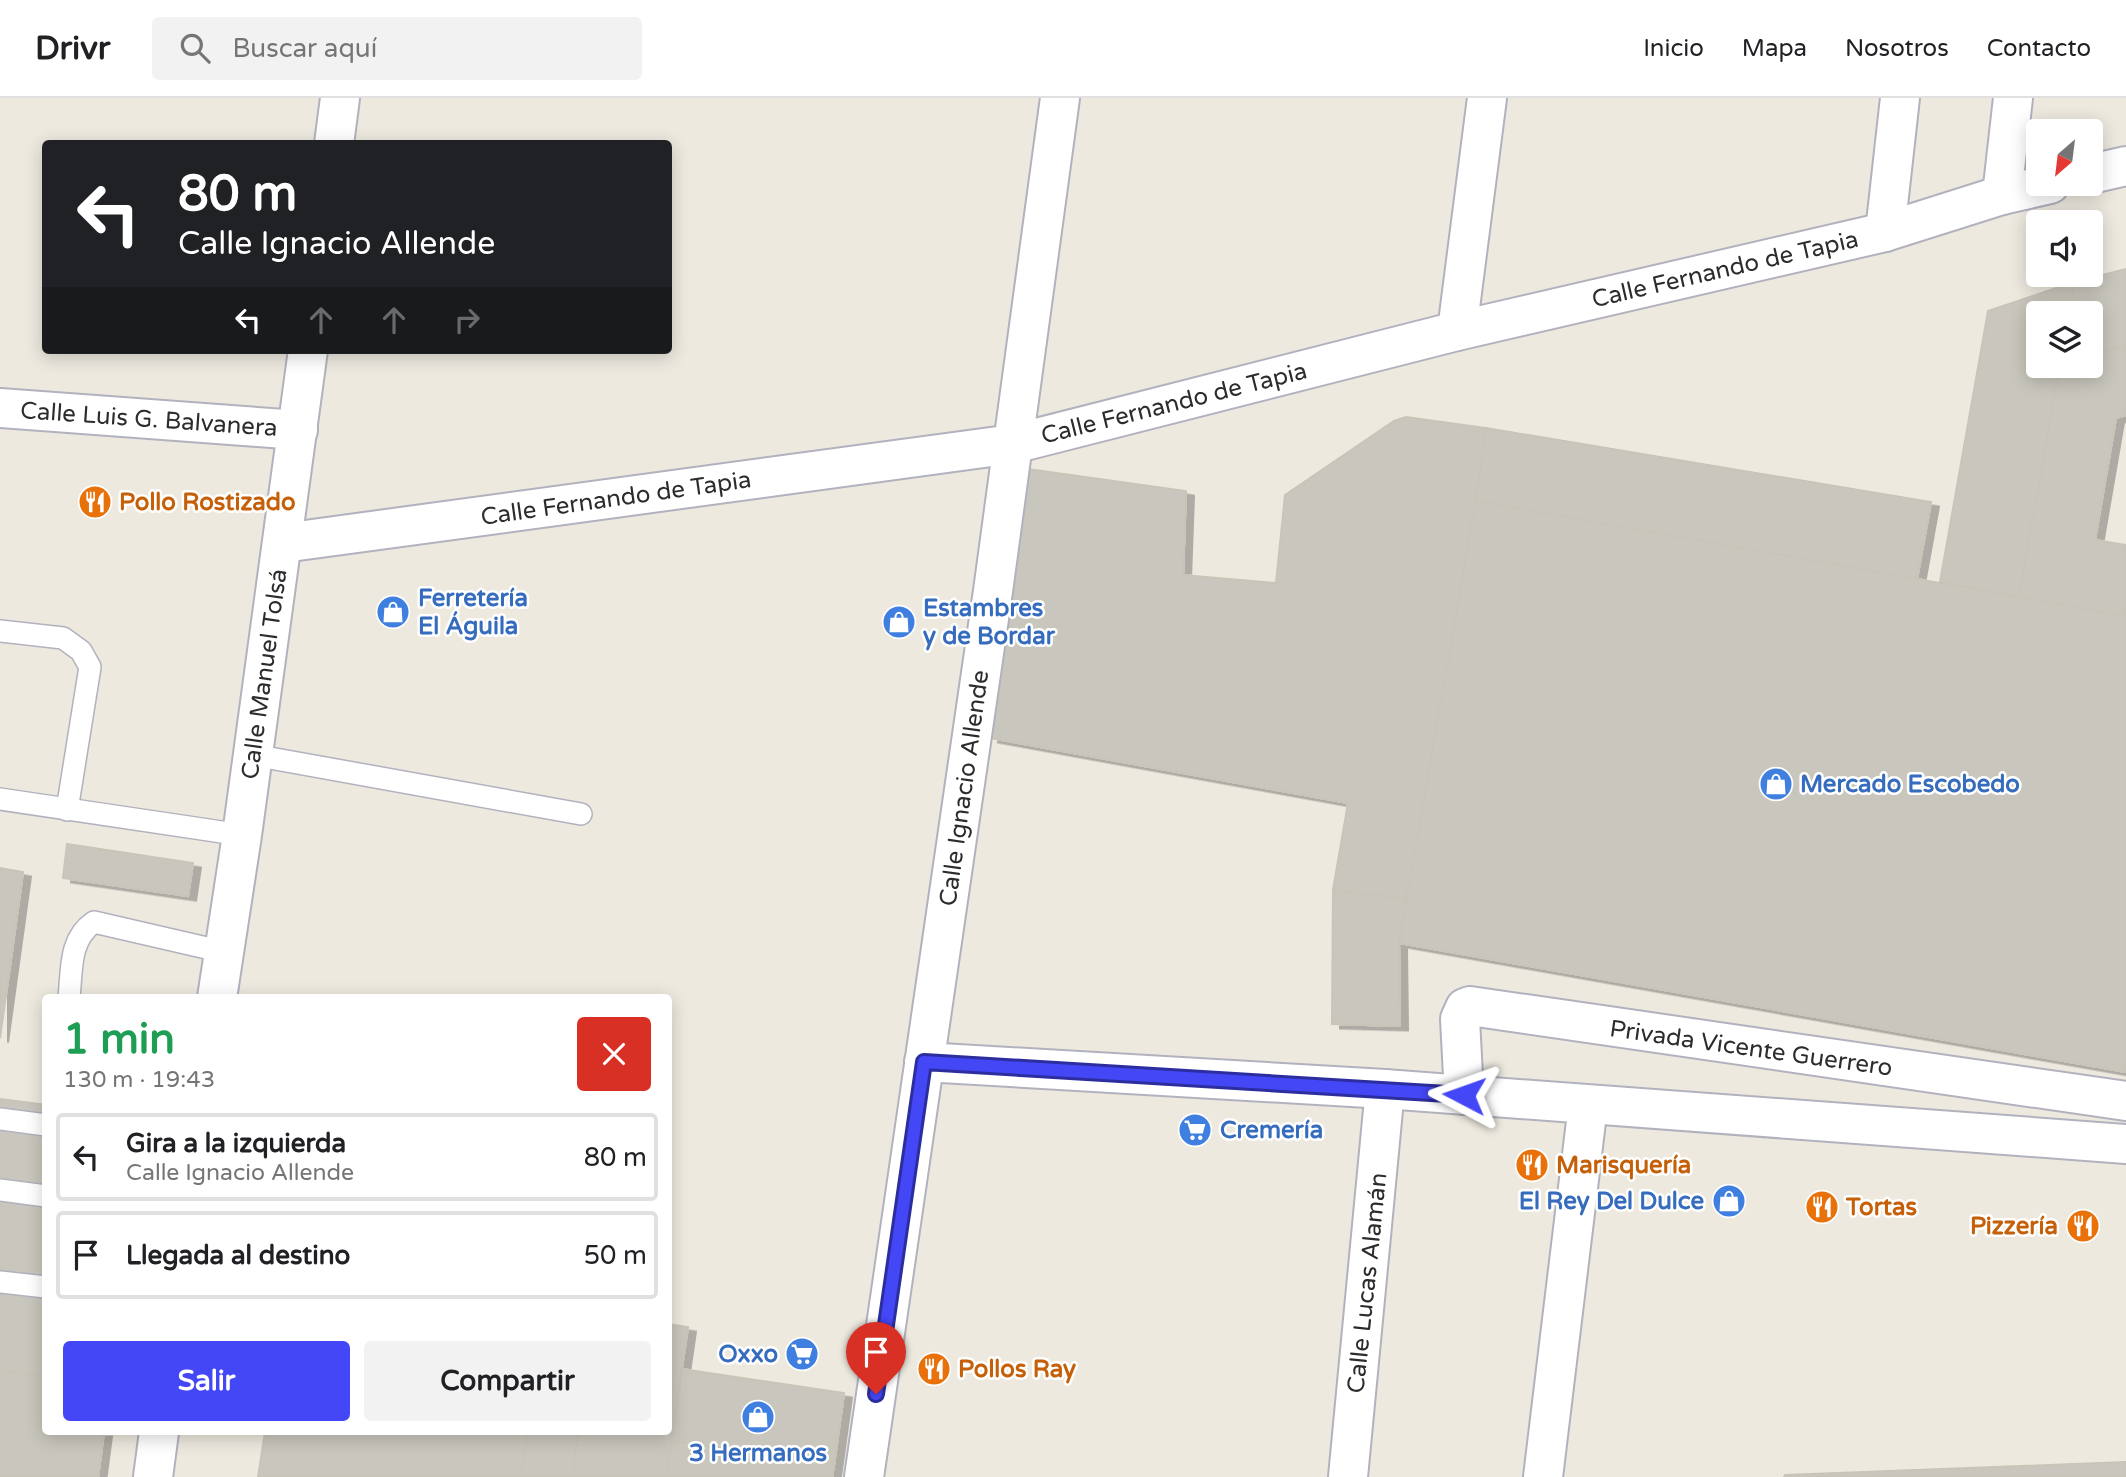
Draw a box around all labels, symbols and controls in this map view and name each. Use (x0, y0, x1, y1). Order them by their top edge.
search box (152, 17, 642, 80)
text: Drivr (35, 29, 110, 68)
icon: search (176, 29, 214, 67)
text: Buscar aquí (232, 33, 377, 64)
text: Inicio (1643, 34, 1704, 63)
text: Mapa (1742, 34, 1807, 63)
text: Nosotros (1845, 34, 1949, 63)
text: Contacto (1987, 34, 2091, 63)
north arrow (2026, 119, 2104, 196)
map controls (2026, 119, 2103, 378)
text: 80 m (178, 165, 297, 224)
icon: left (63, 168, 154, 259)
button: sound (2026, 210, 2103, 287)
text: Calle Ignacio Allende (178, 225, 495, 263)
street label: Calle Fernando de Tapia (1589, 225, 1861, 314)
icon: left (229, 301, 267, 339)
icon: ahead (302, 301, 340, 339)
icon: ahead (375, 301, 413, 339)
icon: right (448, 301, 486, 339)
button: layers (2026, 301, 2103, 378)
street label: Calle Fernando de Tapia (1038, 356, 1310, 451)
street label: Calle Luis G. Balvanera (19, 396, 279, 443)
street label: Calle Fernando de Tapia (479, 465, 753, 532)
restaurant icon: Pollo Rostizado (76, 483, 114, 521)
place label: Pollo Rostizado (119, 488, 296, 517)
street label: Calle Manuel Tolsá (235, 567, 294, 781)
place label: Ferretería El Águila (418, 584, 528, 641)
shop icon: Ferretería El Águila (374, 593, 412, 631)
place label: Estambres y de Bordar (923, 594, 1056, 651)
shop icon: Estambres y de Bordar (880, 603, 918, 641)
street label: Calle Ignacio Allende (934, 668, 995, 908)
shop icon: Mercado Escobedo (1757, 765, 1795, 803)
place label: Mercado Escobedo (1800, 770, 2020, 799)
text: 1 min (63, 1014, 175, 1065)
street label: Privada Vicente Guerrero (1608, 1014, 1894, 1083)
button: close (577, 1017, 651, 1091)
position arrow (1427, 1058, 1501, 1132)
text: 130 m · 19:43 (63, 1066, 215, 1094)
supermarket icon: Cremería (1176, 1111, 1214, 1149)
place label: Cremería (1220, 1116, 1323, 1145)
text: Gira a la izquierda (126, 1128, 346, 1159)
icon: left (67, 1138, 105, 1176)
text: 80 m (584, 1142, 647, 1173)
restaurant icon: Marisquería (1513, 1146, 1551, 1184)
place label: Marisquería (1556, 1151, 1691, 1180)
text: Calle Ignacio Allende (126, 1159, 354, 1187)
street label: Calle Lucas Alamán (1341, 1171, 1394, 1395)
shop icon: El Rey Del Dulce (1710, 1182, 1748, 1220)
place label: El Rey Del Dulce (1519, 1187, 1704, 1216)
restaurant icon: Tortas (1803, 1188, 1841, 1226)
place label: Tortas (1845, 1193, 1917, 1222)
restaurant icon: Pizzería (2064, 1207, 2102, 1245)
place label: Pizzería (1970, 1212, 2058, 1241)
icon: arrive (67, 1236, 105, 1274)
text: Llegada al destino (126, 1240, 350, 1271)
text: 50 m (584, 1240, 647, 1271)
pin (846, 1322, 906, 1394)
icon: arrive (857, 1333, 895, 1371)
supermarket icon: Oxxo (783, 1335, 821, 1373)
place label: Oxxo (718, 1340, 778, 1369)
button: Salir (63, 1341, 350, 1421)
button: Compartir (364, 1341, 651, 1421)
restaurant icon: Pollos Ray (915, 1350, 953, 1388)
place label: Pollos Ray (958, 1355, 1076, 1384)
shop icon: 3 Hermanos (739, 1398, 777, 1436)
place label: 3 Hermanos (689, 1439, 827, 1468)

